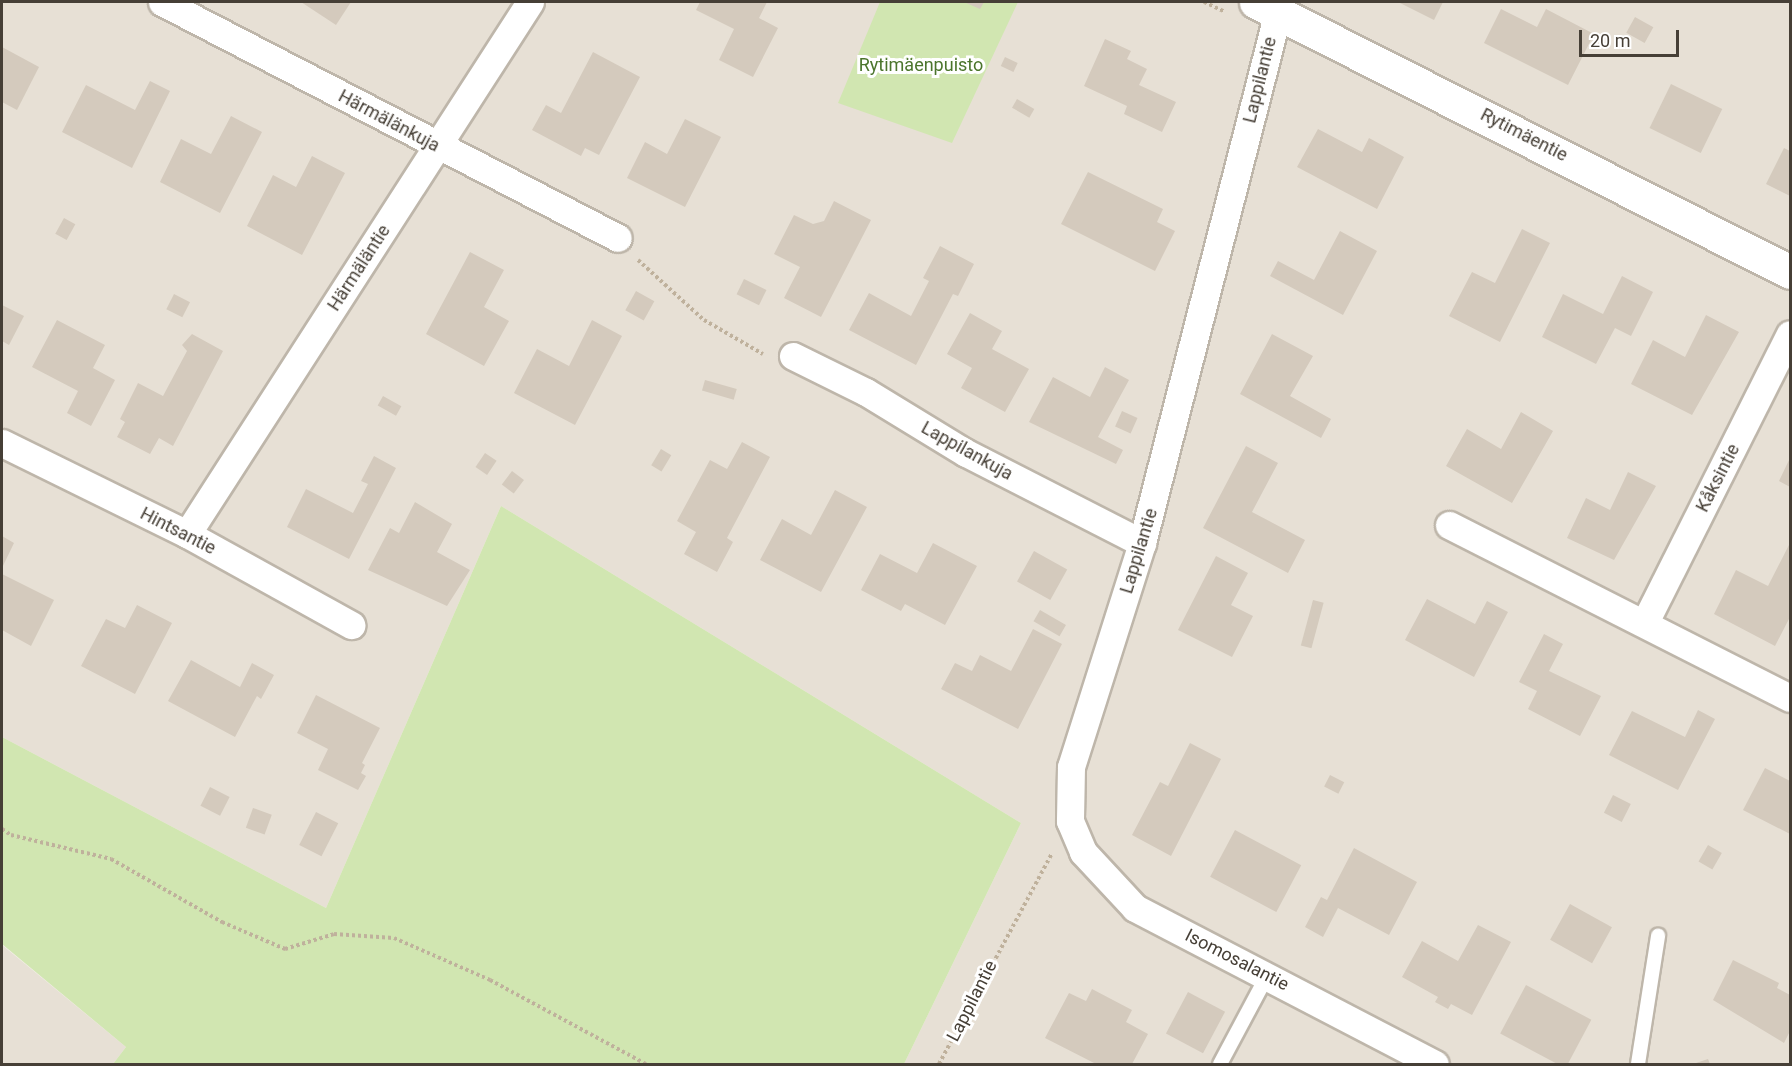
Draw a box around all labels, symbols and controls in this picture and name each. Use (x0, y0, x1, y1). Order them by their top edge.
scale bar (1582, 18, 1682, 56)
text: 20 m (1590, 30, 1630, 51)
street label: Lappilantie (1239, 35, 1281, 125)
park label: Rytimäenpuisto (859, 54, 983, 76)
street label: Härmälänkuja (335, 85, 443, 157)
street label: Rytimäentie (1477, 104, 1571, 166)
street label: Härmäläntie (323, 221, 395, 315)
street label: Lappilankuja (917, 417, 1017, 485)
street label: Kåksintie (1692, 440, 1744, 516)
street label: Hintsantie (137, 503, 219, 559)
street label: Lappilantie (1116, 506, 1162, 596)
street label: Isomosalantie (1182, 925, 1292, 995)
street label: Lappilantie (942, 957, 1002, 1045)

